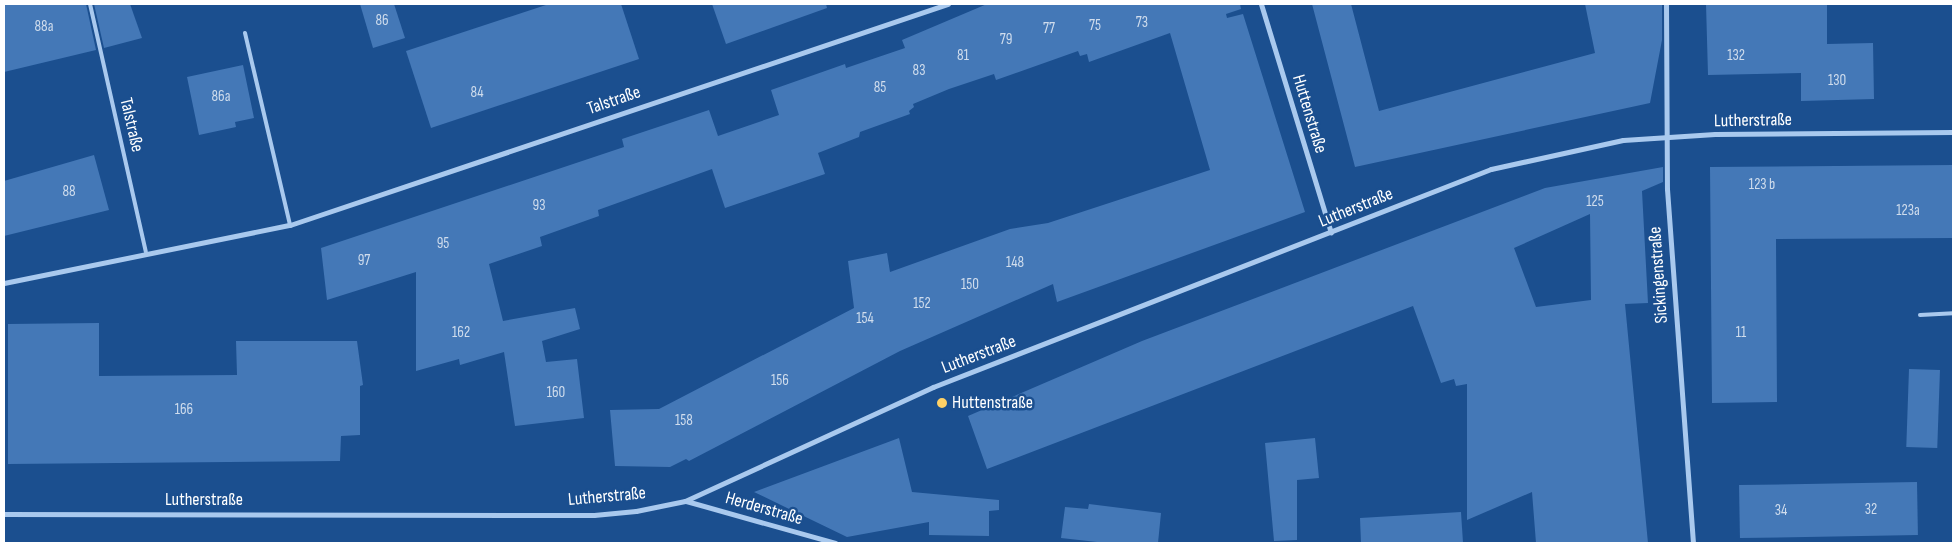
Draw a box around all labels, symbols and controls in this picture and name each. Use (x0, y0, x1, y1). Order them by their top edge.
house number: 86 (375, 12, 389, 30)
house number: 73 (1136, 14, 1148, 32)
house number: 75 (1089, 17, 1101, 35)
house number: 88a (35, 18, 53, 36)
house number: 77 (1043, 20, 1055, 38)
house number: 79 (1000, 31, 1012, 49)
house number: 81 (957, 47, 969, 65)
house number: 132 (1727, 47, 1745, 65)
house number: 83 (913, 62, 925, 80)
street label: Huttenstraße (1287, 72, 1331, 156)
house number: 130 (1828, 72, 1846, 90)
house number: 85 (874, 79, 886, 97)
street label: Talstraße (585, 82, 643, 120)
house number: 84 (470, 84, 484, 102)
house number: 86a (212, 88, 230, 106)
street label: Talstraße (114, 96, 148, 154)
street label: Lutherstraße (1714, 110, 1792, 132)
house number: 123 b (1749, 176, 1775, 194)
house number: 88 (62, 183, 76, 201)
street label: Lutherstraße (1316, 183, 1396, 233)
house number: 125 (1586, 193, 1604, 211)
house number: 93 (533, 197, 545, 215)
house number: 123a (1896, 202, 1920, 220)
street label: Sickingenstraße (1645, 226, 1673, 324)
house number: 95 (437, 235, 449, 253)
house number: 97 (358, 252, 370, 270)
house number: 148 (1006, 254, 1024, 272)
house number: 150 (961, 276, 979, 294)
house number: 152 (913, 295, 931, 313)
house number: 154 (856, 310, 874, 328)
house number: 162 (452, 324, 470, 342)
house number: 11 (1736, 324, 1746, 342)
street label: Lutherstraße (939, 331, 1019, 379)
house number: 156 (771, 372, 789, 390)
house number: 160 (547, 384, 565, 402)
place label: Huttenstraße (952, 392, 1033, 414)
marker: Huttenstraße (936, 397, 948, 409)
house number: 166 (175, 401, 193, 419)
house number: 158 (675, 412, 693, 430)
street label: Lutherstraße (567, 483, 647, 511)
street label: Herderstraße (723, 488, 805, 530)
street label: Lutherstraße (165, 489, 243, 511)
house number: 32 (1865, 501, 1877, 519)
house number: 34 (1775, 502, 1787, 520)

